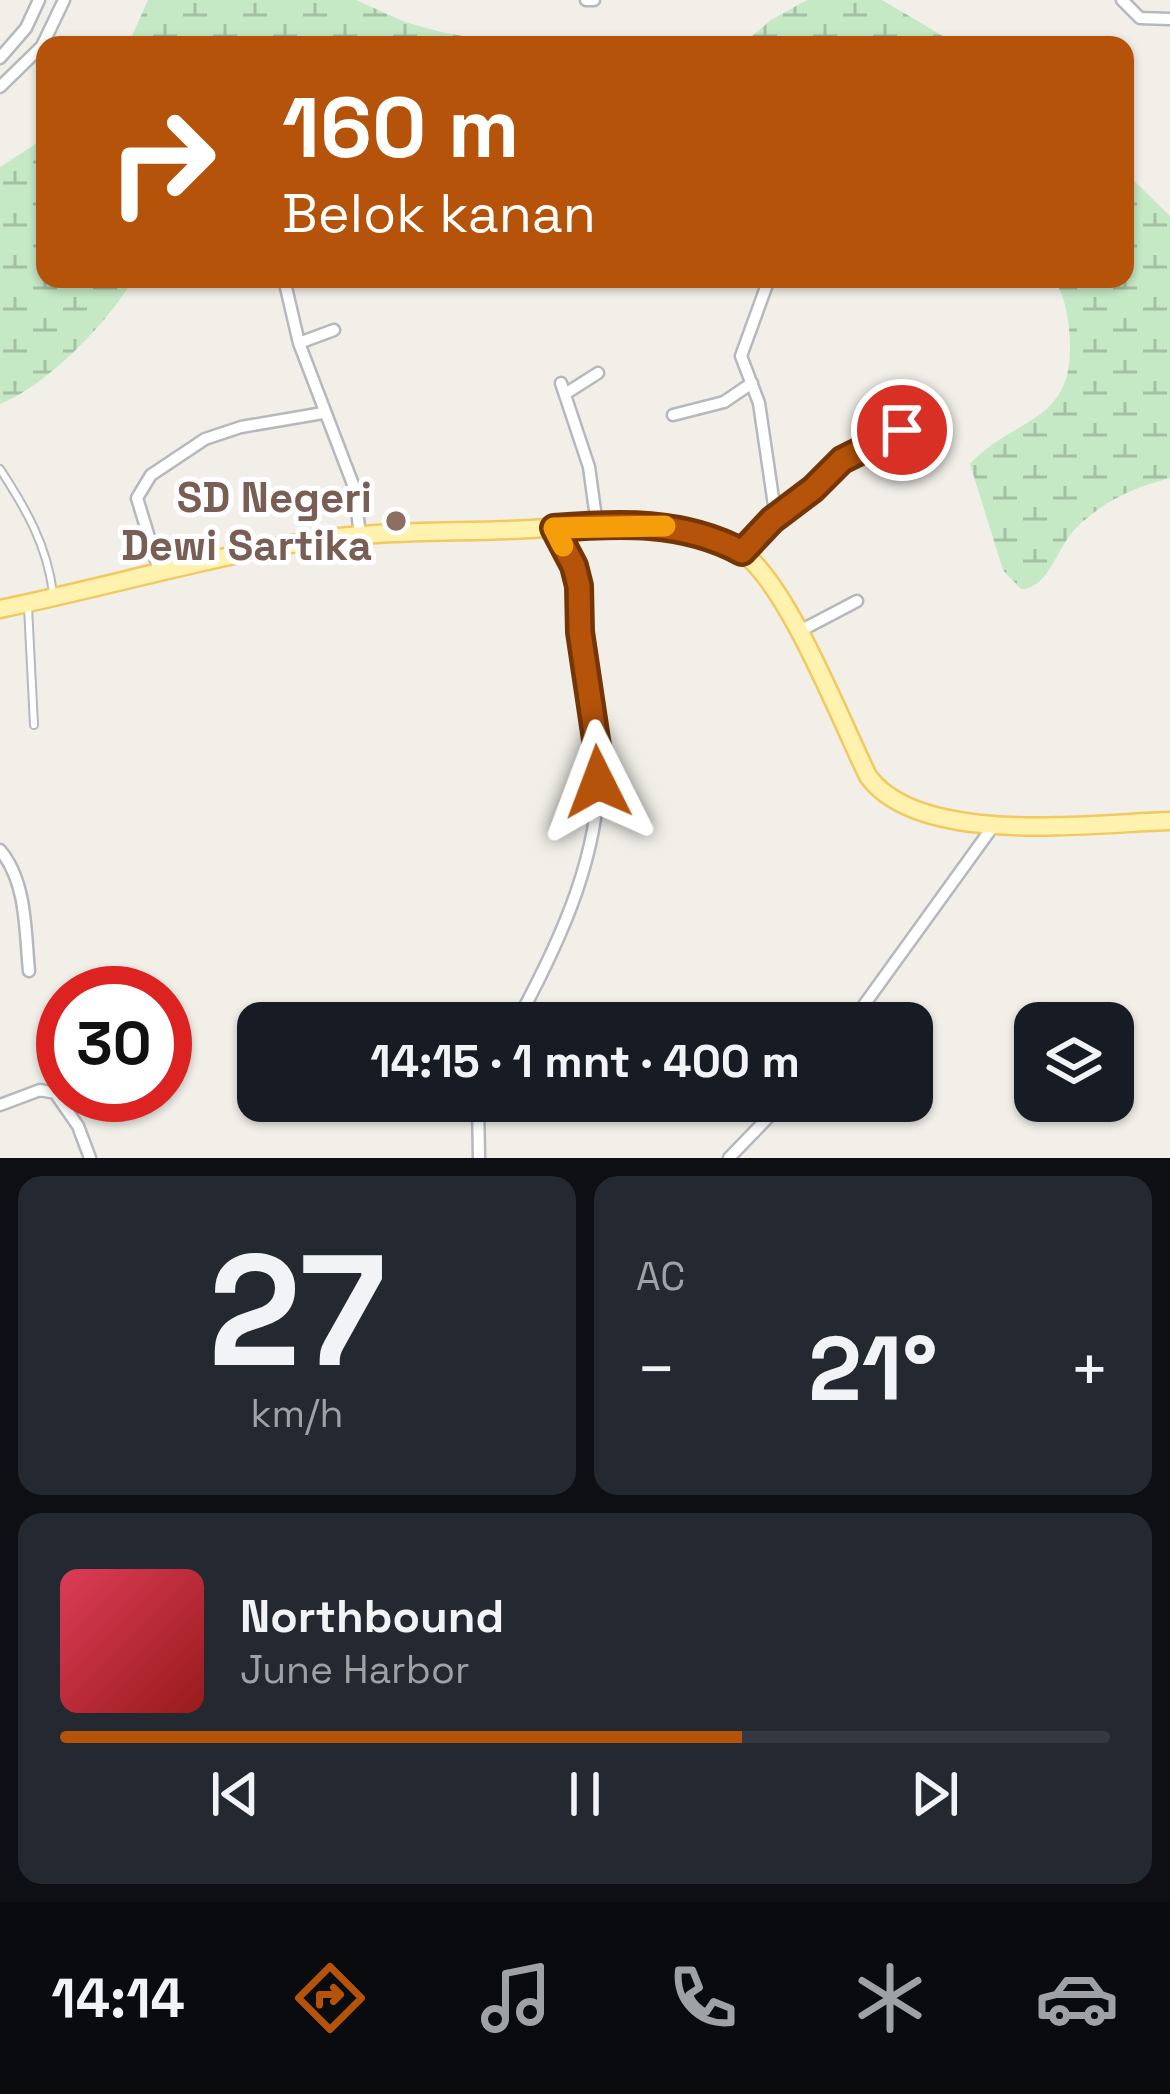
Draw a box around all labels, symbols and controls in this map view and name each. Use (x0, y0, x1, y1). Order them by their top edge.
text: 160 m (282, 74, 519, 182)
icon: right (84, 84, 240, 240)
text: Belok kanan (282, 179, 596, 248)
pin (851, 379, 953, 481)
icon: arrive (869, 397, 935, 463)
place label: SD Negeri Dewi Sartika (121, 471, 372, 572)
marker: SD Negeri Dewi Sartika (383, 508, 409, 534)
position arrow (535, 719, 661, 845)
speed limit sign: 30 (36, 966, 192, 1122)
map controls (1014, 1002, 1134, 1122)
button: layers (1014, 1002, 1134, 1122)
text: 14:15 · 1 mnt · 400 m (370, 1033, 800, 1090)
text: 27 (208, 1211, 386, 1411)
text: AC (636, 1252, 685, 1301)
text: 21° (808, 1311, 938, 1426)
text: − (636, 1327, 677, 1411)
text: + (1069, 1327, 1110, 1411)
text: km/h (251, 1389, 343, 1438)
text: Northbound (240, 1588, 504, 1645)
text: June Harbor (240, 1645, 470, 1694)
icon: previous (202, 1761, 268, 1827)
icon: pause (552, 1761, 618, 1827)
icon: next (902, 1761, 968, 1827)
icon: directions (288, 1956, 372, 2040)
icon: music (474, 1956, 558, 2040)
icon: phone (661, 1956, 745, 2040)
icon: climate (848, 1956, 932, 2040)
icon: car (1035, 1956, 1119, 2040)
text: 14:14 (51, 1964, 185, 2033)

